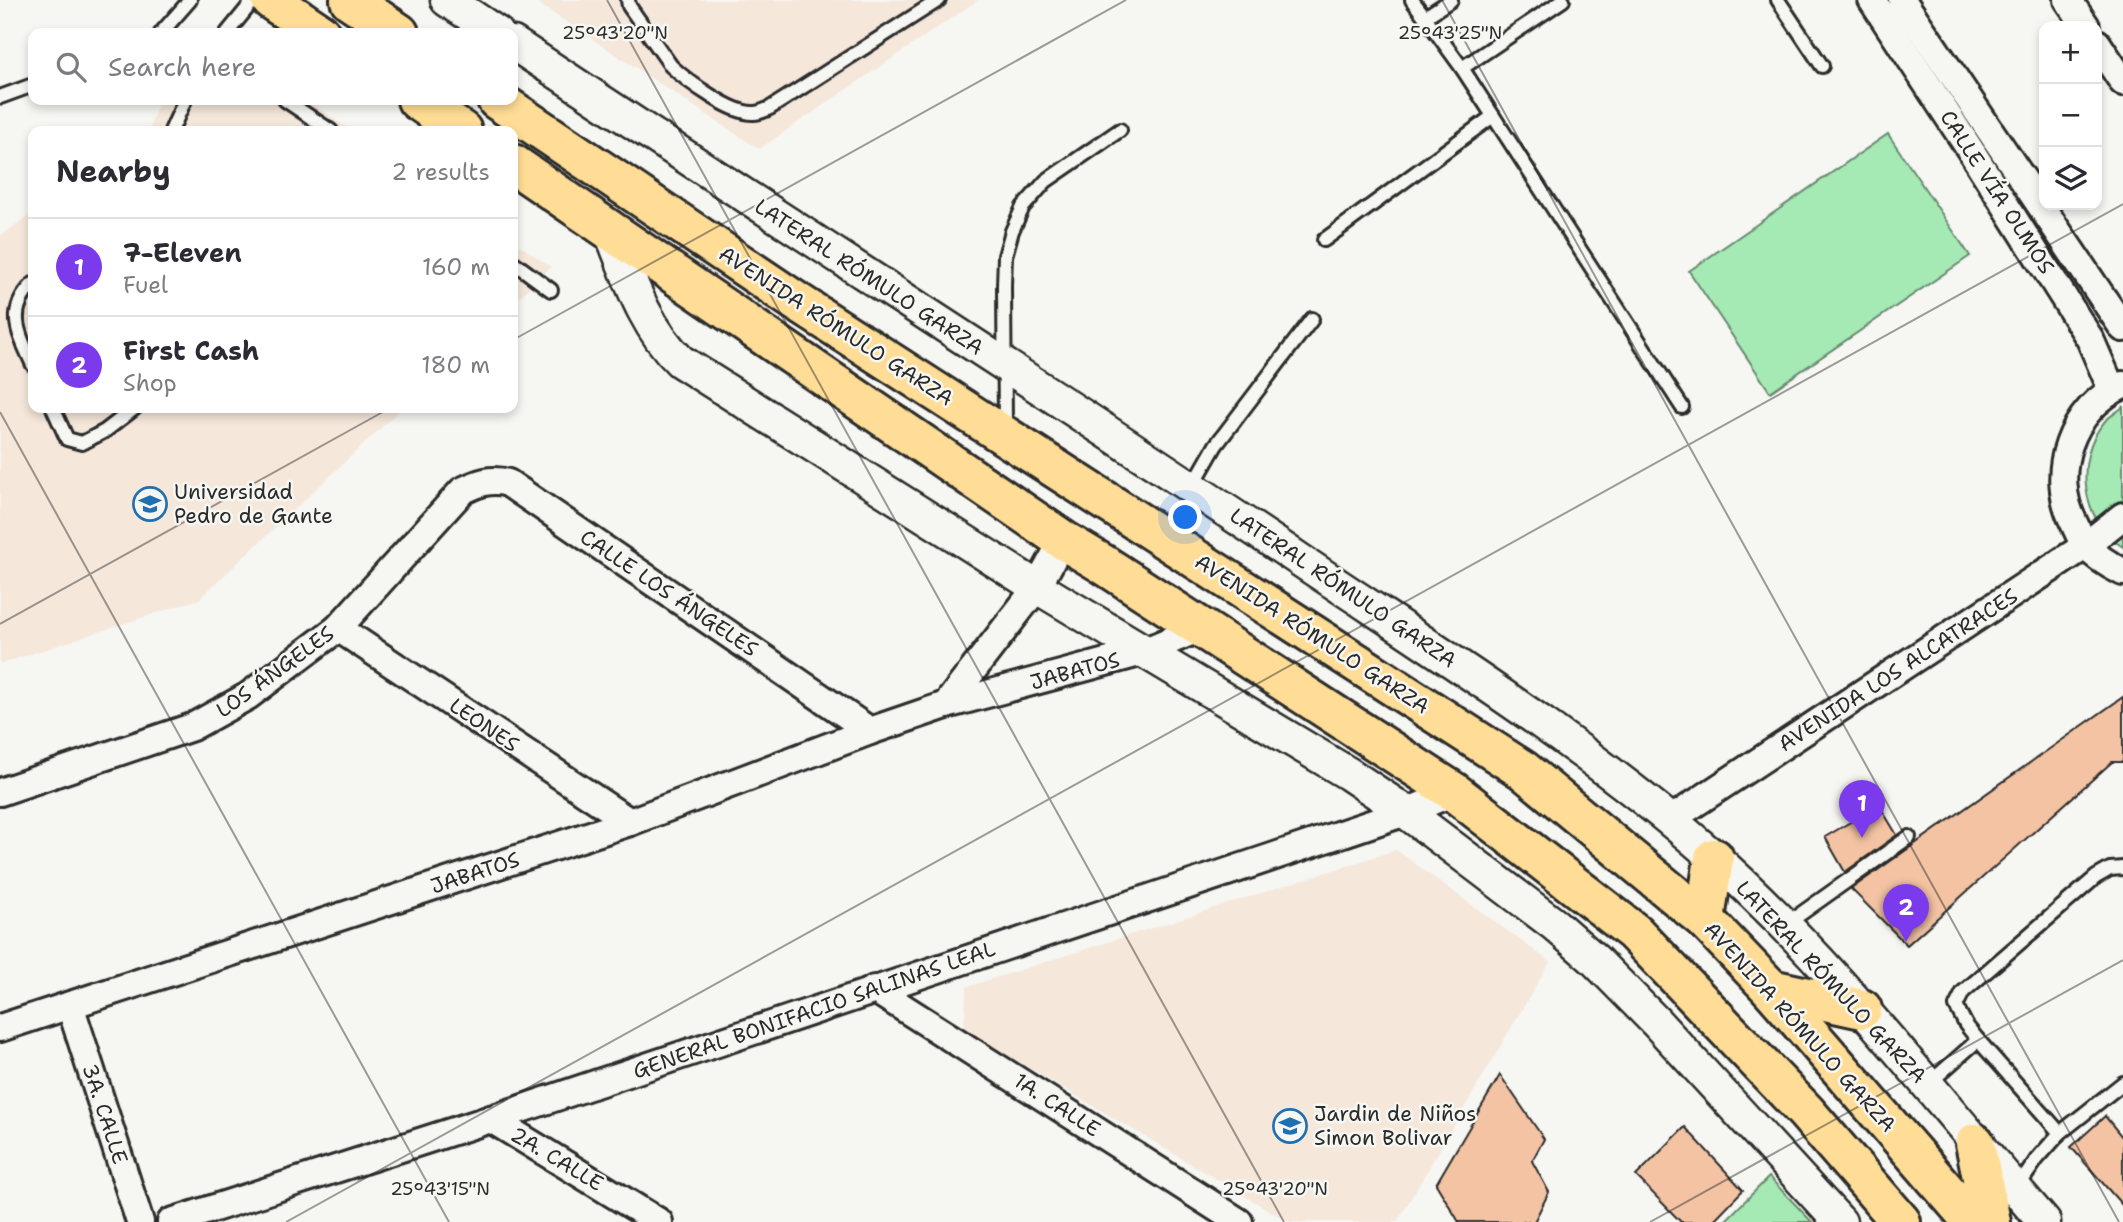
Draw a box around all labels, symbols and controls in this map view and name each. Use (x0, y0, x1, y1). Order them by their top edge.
text: 25°43'20"N (562, 21, 668, 45)
text: 25°43'25"N (1398, 21, 1502, 45)
map controls (2039, 21, 2102, 210)
button: + (2039, 21, 2102, 84)
search box (28, 28, 518, 105)
icon: search (52, 48, 90, 86)
text: Search here (108, 49, 257, 84)
button: − (2039, 84, 2102, 147)
street label: CALLE VÍA OLMOS (1934, 104, 2061, 279)
button: layers (2039, 147, 2102, 210)
text: Nearby (56, 151, 171, 192)
text: 2 results (391, 157, 490, 187)
street label: LATERAL RÓMULO GARZA (749, 192, 989, 362)
text: 7-Eleven (123, 235, 242, 270)
street label: AVENIDA RÓMULO GARZA (713, 239, 959, 412)
text: 1 (74, 252, 84, 282)
text: 160 m (422, 252, 490, 282)
text: Fuel (123, 270, 168, 300)
text: First Cash (123, 333, 259, 368)
text: 2 (71, 350, 87, 380)
text: 180 m (421, 350, 490, 380)
text: Shop (123, 368, 177, 398)
place label: Universidad Pedro de Gante (174, 478, 333, 530)
school or university icon: Universidad Pedro de Gante (131, 485, 169, 523)
your location (1168, 500, 1202, 534)
street label: LATERAL RÓMULO GARZA (1224, 501, 1462, 674)
street label: CALLE LOS ÁNGELES (575, 522, 764, 663)
street label: AVENIDA RÓMULO GARZA (1189, 547, 1435, 720)
street label: AVENIDA LOS ALCATRACES (1773, 582, 2023, 758)
street label: LOS ÁNGELES (210, 619, 340, 724)
street label: JABATOS (1027, 646, 1123, 696)
street label: LEONES (444, 692, 524, 758)
pin: 1 (1839, 780, 1885, 838)
street label: JABATOS (427, 846, 523, 900)
street label: LATERAL RÓMULO GARZA (1730, 874, 1933, 1089)
pin: 2 (1883, 884, 1929, 942)
street label: AVENIDA RÓMULO GARZA (1698, 915, 1903, 1138)
street label: GENERAL BONIFACIO SALINAS LEAL (629, 935, 999, 1085)
street label: 3A. CALLE (76, 1060, 134, 1168)
street label: 1A. CALLE (1008, 1067, 1106, 1143)
place label: Jardin de Niños Simon Bolivar (1314, 1100, 1477, 1152)
school or university icon: Jardin de Niños Simon Bolivar (1271, 1107, 1309, 1145)
street label: 2A. CALLE (505, 1120, 609, 1198)
text: 25°43'15"N (390, 1177, 490, 1201)
text: 25°43'20"N (1222, 1177, 1328, 1201)

